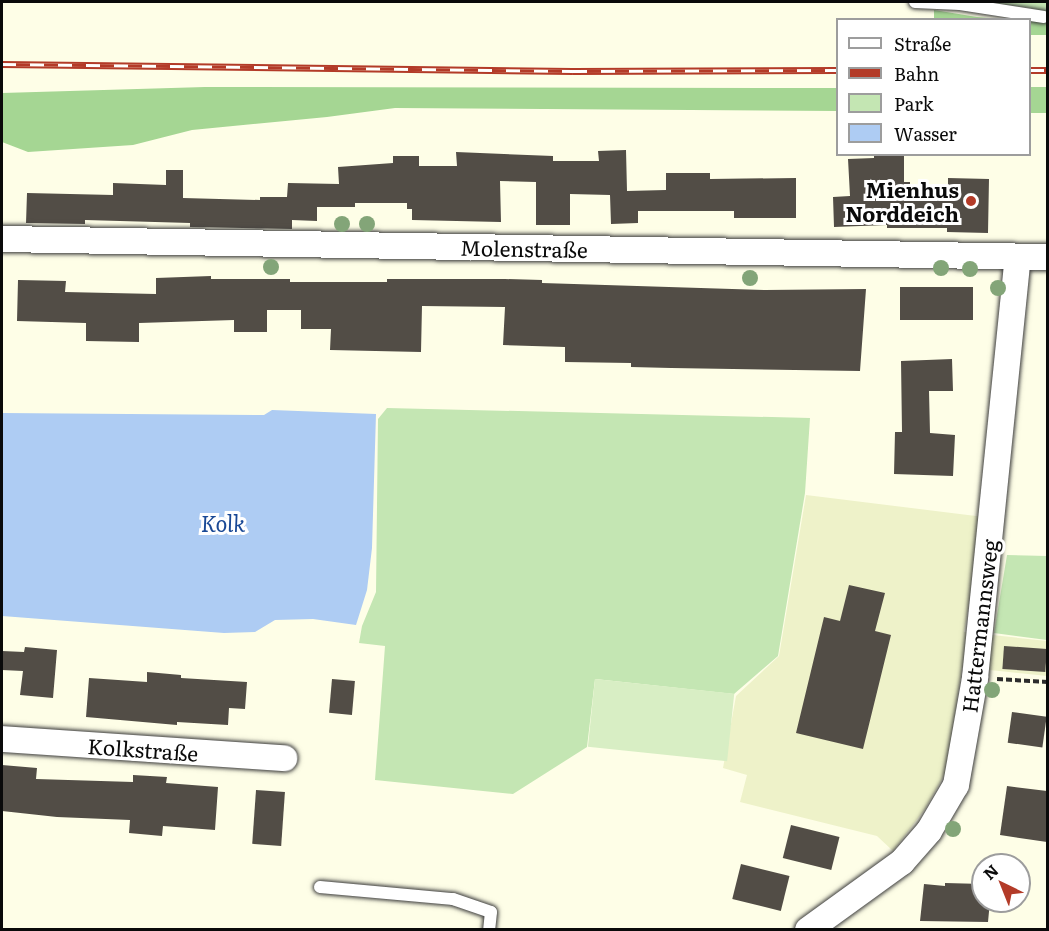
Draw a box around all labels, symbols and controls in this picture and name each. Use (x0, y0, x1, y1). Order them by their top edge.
legend (836, 18, 1031, 156)
text: Straße (894, 30, 951, 57)
text: Bahn (894, 60, 939, 87)
text: Park (894, 90, 933, 117)
text: Wasser (894, 120, 957, 147)
place label: Mienhus Norddeich (845, 176, 959, 226)
marker: Mienhus Norddeich (964, 194, 978, 208)
street label: Molenstraße (460, 234, 588, 262)
water label: Kolk (201, 510, 245, 536)
street label: Hattermannsweg (956, 538, 1002, 714)
street label: Kolkstraße (87, 733, 199, 765)
north arrow (971, 853, 1031, 913)
text: N (977, 858, 1003, 885)

